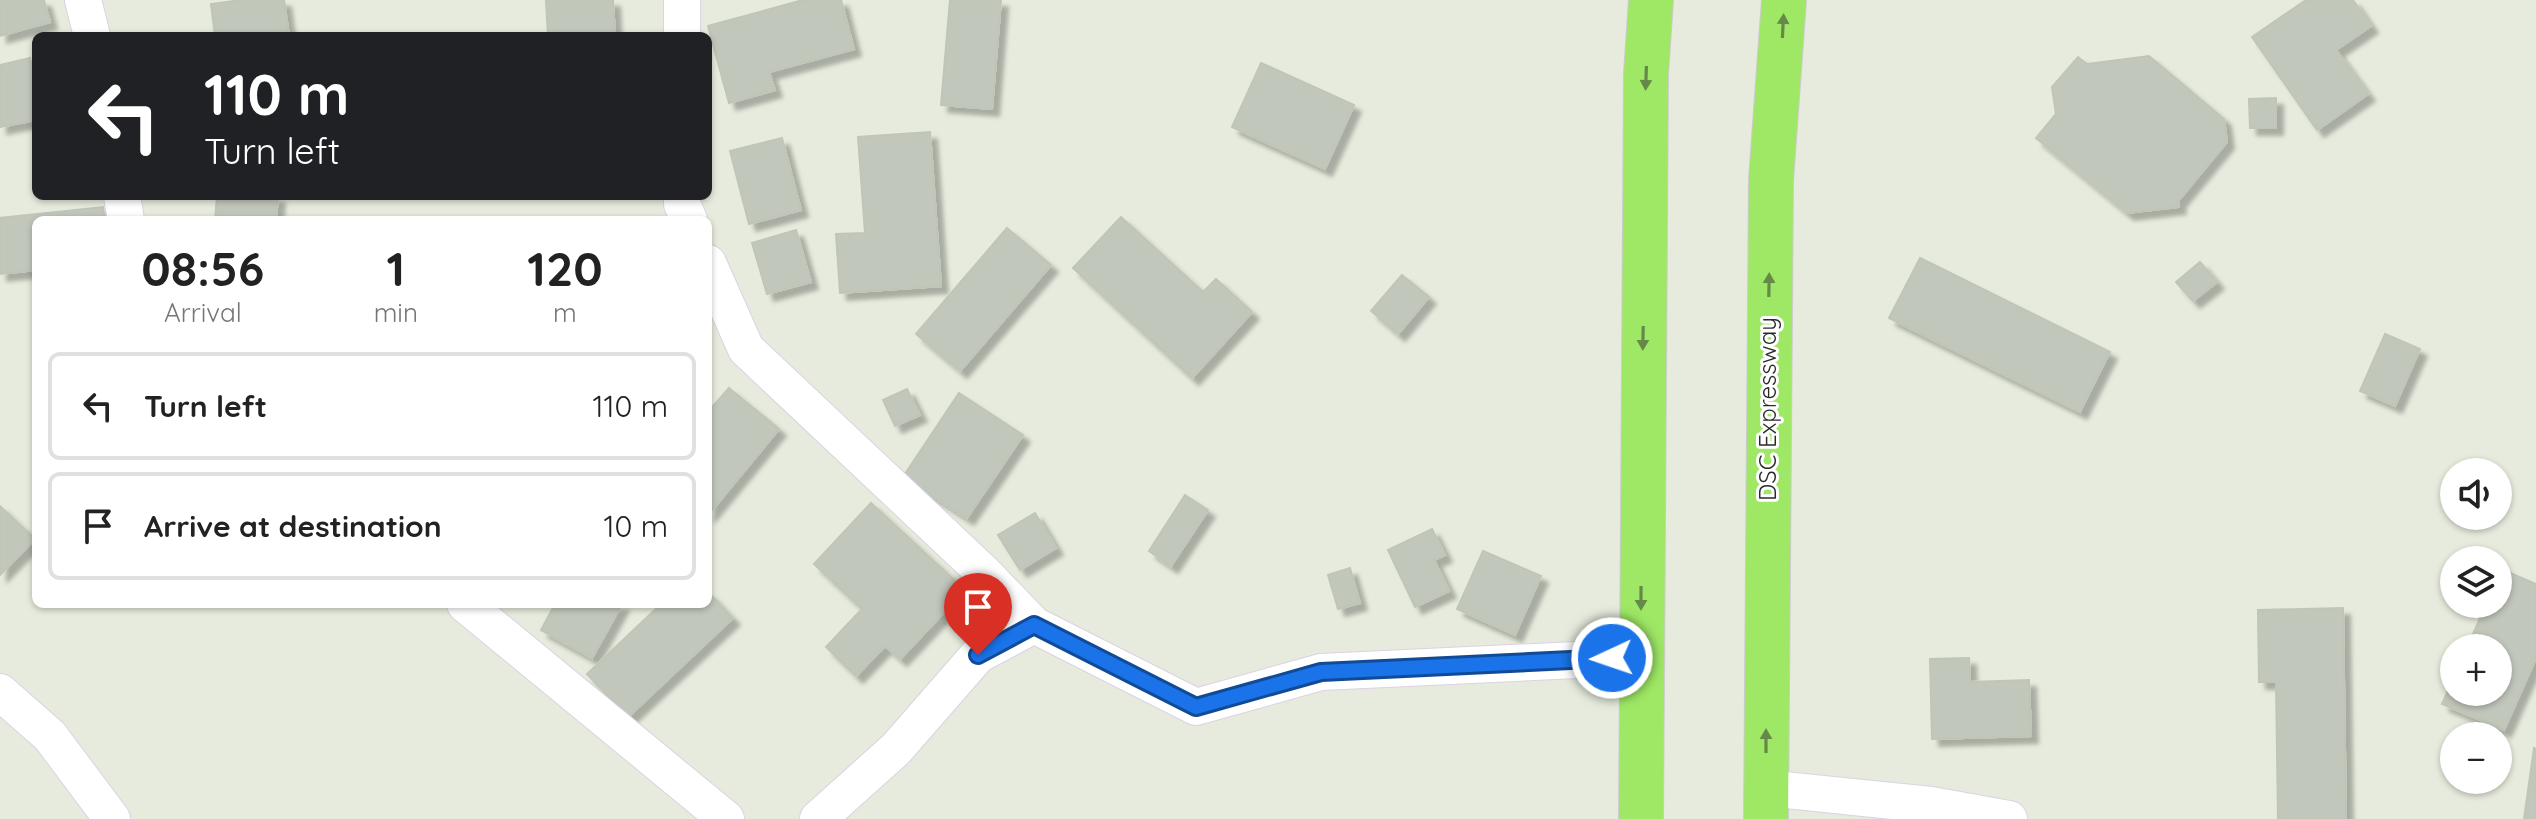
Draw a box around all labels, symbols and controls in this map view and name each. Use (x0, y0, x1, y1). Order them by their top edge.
one-way arrow (1777, 13, 1790, 38)
text: 110 m (204, 59, 349, 129)
icon: left (72, 64, 176, 168)
one-way arrow (1640, 66, 1653, 91)
text: Turn left (204, 128, 340, 173)
text: 08:56 (141, 238, 264, 298)
text: 1 (386, 238, 405, 298)
text: 120 (527, 238, 603, 298)
one-way arrow (1763, 272, 1775, 297)
text: Arrival (164, 296, 242, 329)
text: min (374, 296, 418, 329)
text: m (553, 296, 577, 329)
street label: DSC Expressway (1752, 317, 1782, 501)
one-way arrow (1637, 326, 1650, 351)
icon: left (76, 384, 120, 428)
text: Turn left (144, 387, 267, 425)
text: 110 m (592, 387, 668, 425)
map controls (2440, 458, 2512, 794)
button: sound (2440, 458, 2512, 530)
icon: arrive (76, 504, 120, 548)
text: Arrive at destination (144, 507, 442, 545)
text: 10 m (604, 507, 668, 545)
button: layers (2440, 546, 2512, 618)
pin (944, 573, 1012, 655)
icon: arrive (956, 585, 1000, 629)
one-way arrow (1635, 586, 1647, 611)
position arrow (1570, 616, 1654, 700)
button: + (2440, 634, 2512, 706)
button: − (2440, 722, 2512, 794)
one-way arrow (1760, 728, 1773, 753)

